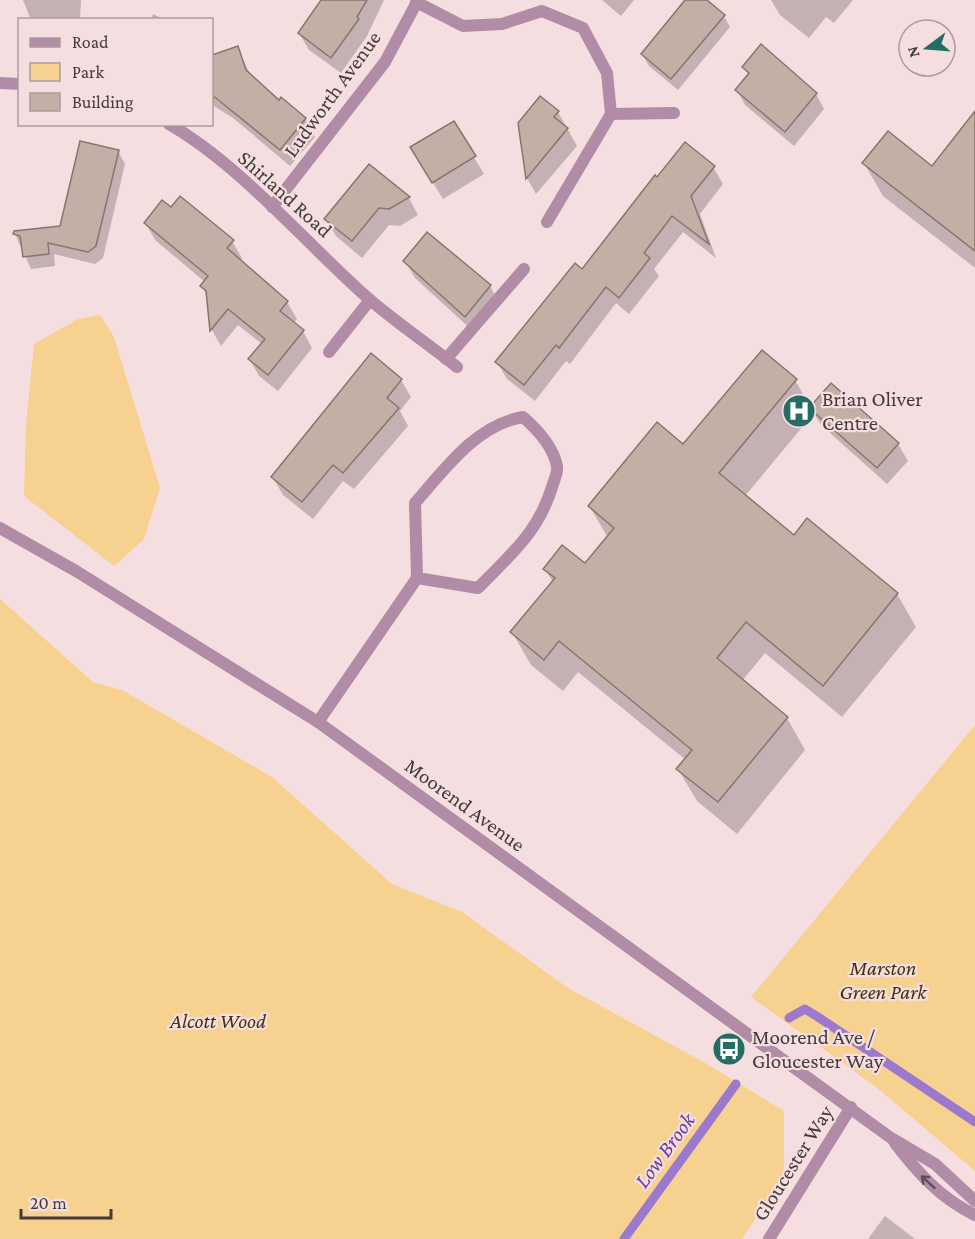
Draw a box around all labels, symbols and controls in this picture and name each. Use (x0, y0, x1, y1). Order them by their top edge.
legend (18, 18, 213, 126)
north arrow (897, 18, 957, 78)
street label: Ludworth Avenue (278, 26, 386, 162)
text: Road (72, 32, 109, 52)
text: N (903, 44, 923, 60)
text: Park (72, 62, 104, 82)
text: Building (72, 92, 134, 112)
street label: Shirland Road (233, 146, 337, 242)
place label: Brian Oliver Centre (822, 387, 923, 435)
hospital icon: Brian Oliver Centre (781, 393, 817, 429)
street label: Moorend Avenue (400, 753, 530, 857)
park label: Marston Green Park (839, 956, 927, 1004)
park label: Alcott Wood (169, 1009, 267, 1033)
place label: Moorend Ave / Gloucester Way (752, 1025, 884, 1073)
bus stop icon: Moorend Ave / Gloucester Way (711, 1031, 747, 1067)
street label: Gloucester Way (748, 1101, 838, 1225)
water label: Low Brook (629, 1107, 701, 1193)
one-way arrow (920, 1175, 935, 1189)
scale bar (21, 1182, 111, 1220)
text: 20 m (30, 1193, 67, 1213)

